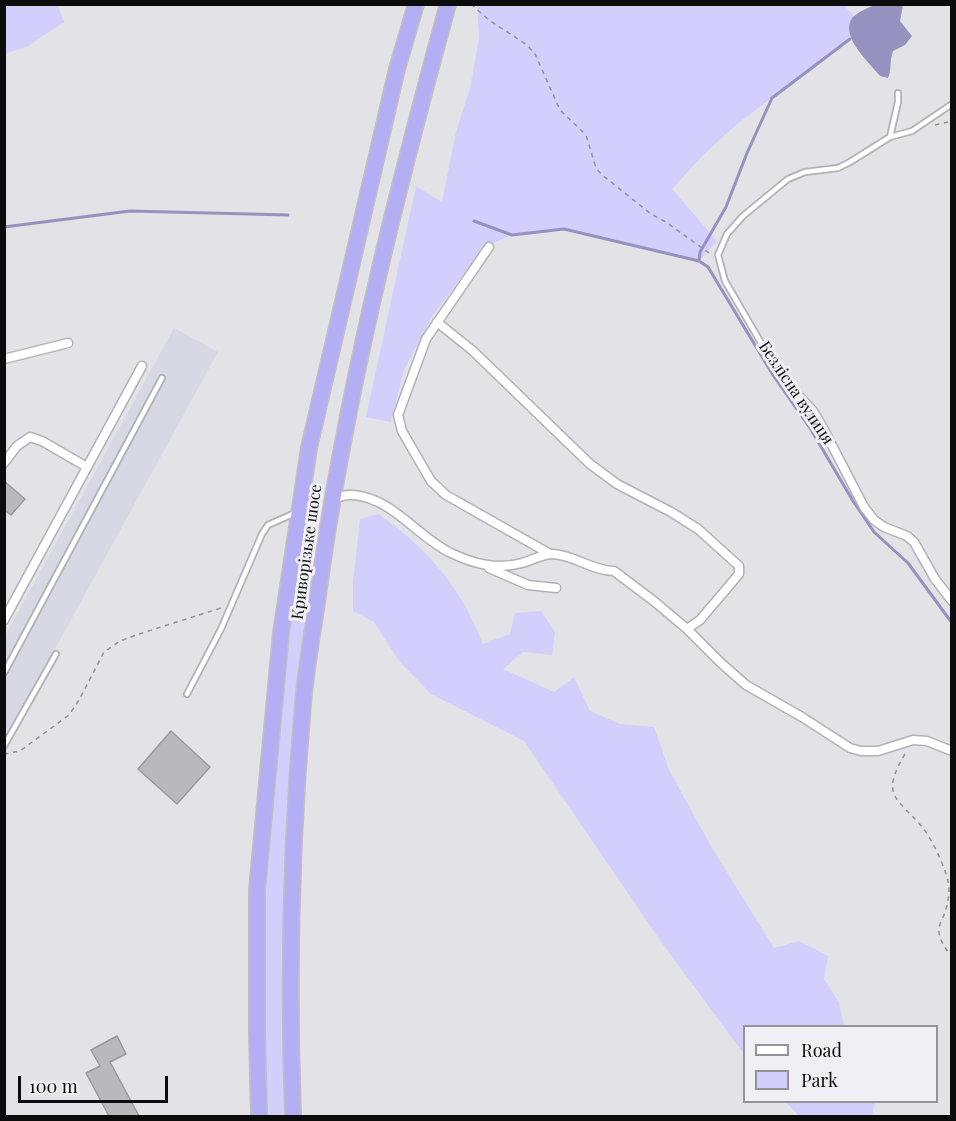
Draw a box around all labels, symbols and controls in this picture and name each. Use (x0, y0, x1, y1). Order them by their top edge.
street label: Безлісна вулиця (754, 338, 838, 448)
street label: Криворізьке шосе (288, 483, 326, 621)
legend (743, 1025, 938, 1103)
text: Road (801, 1038, 842, 1062)
scale bar (21, 1064, 171, 1102)
text: Park (801, 1068, 838, 1092)
text: 100 m (29, 1074, 78, 1098)

